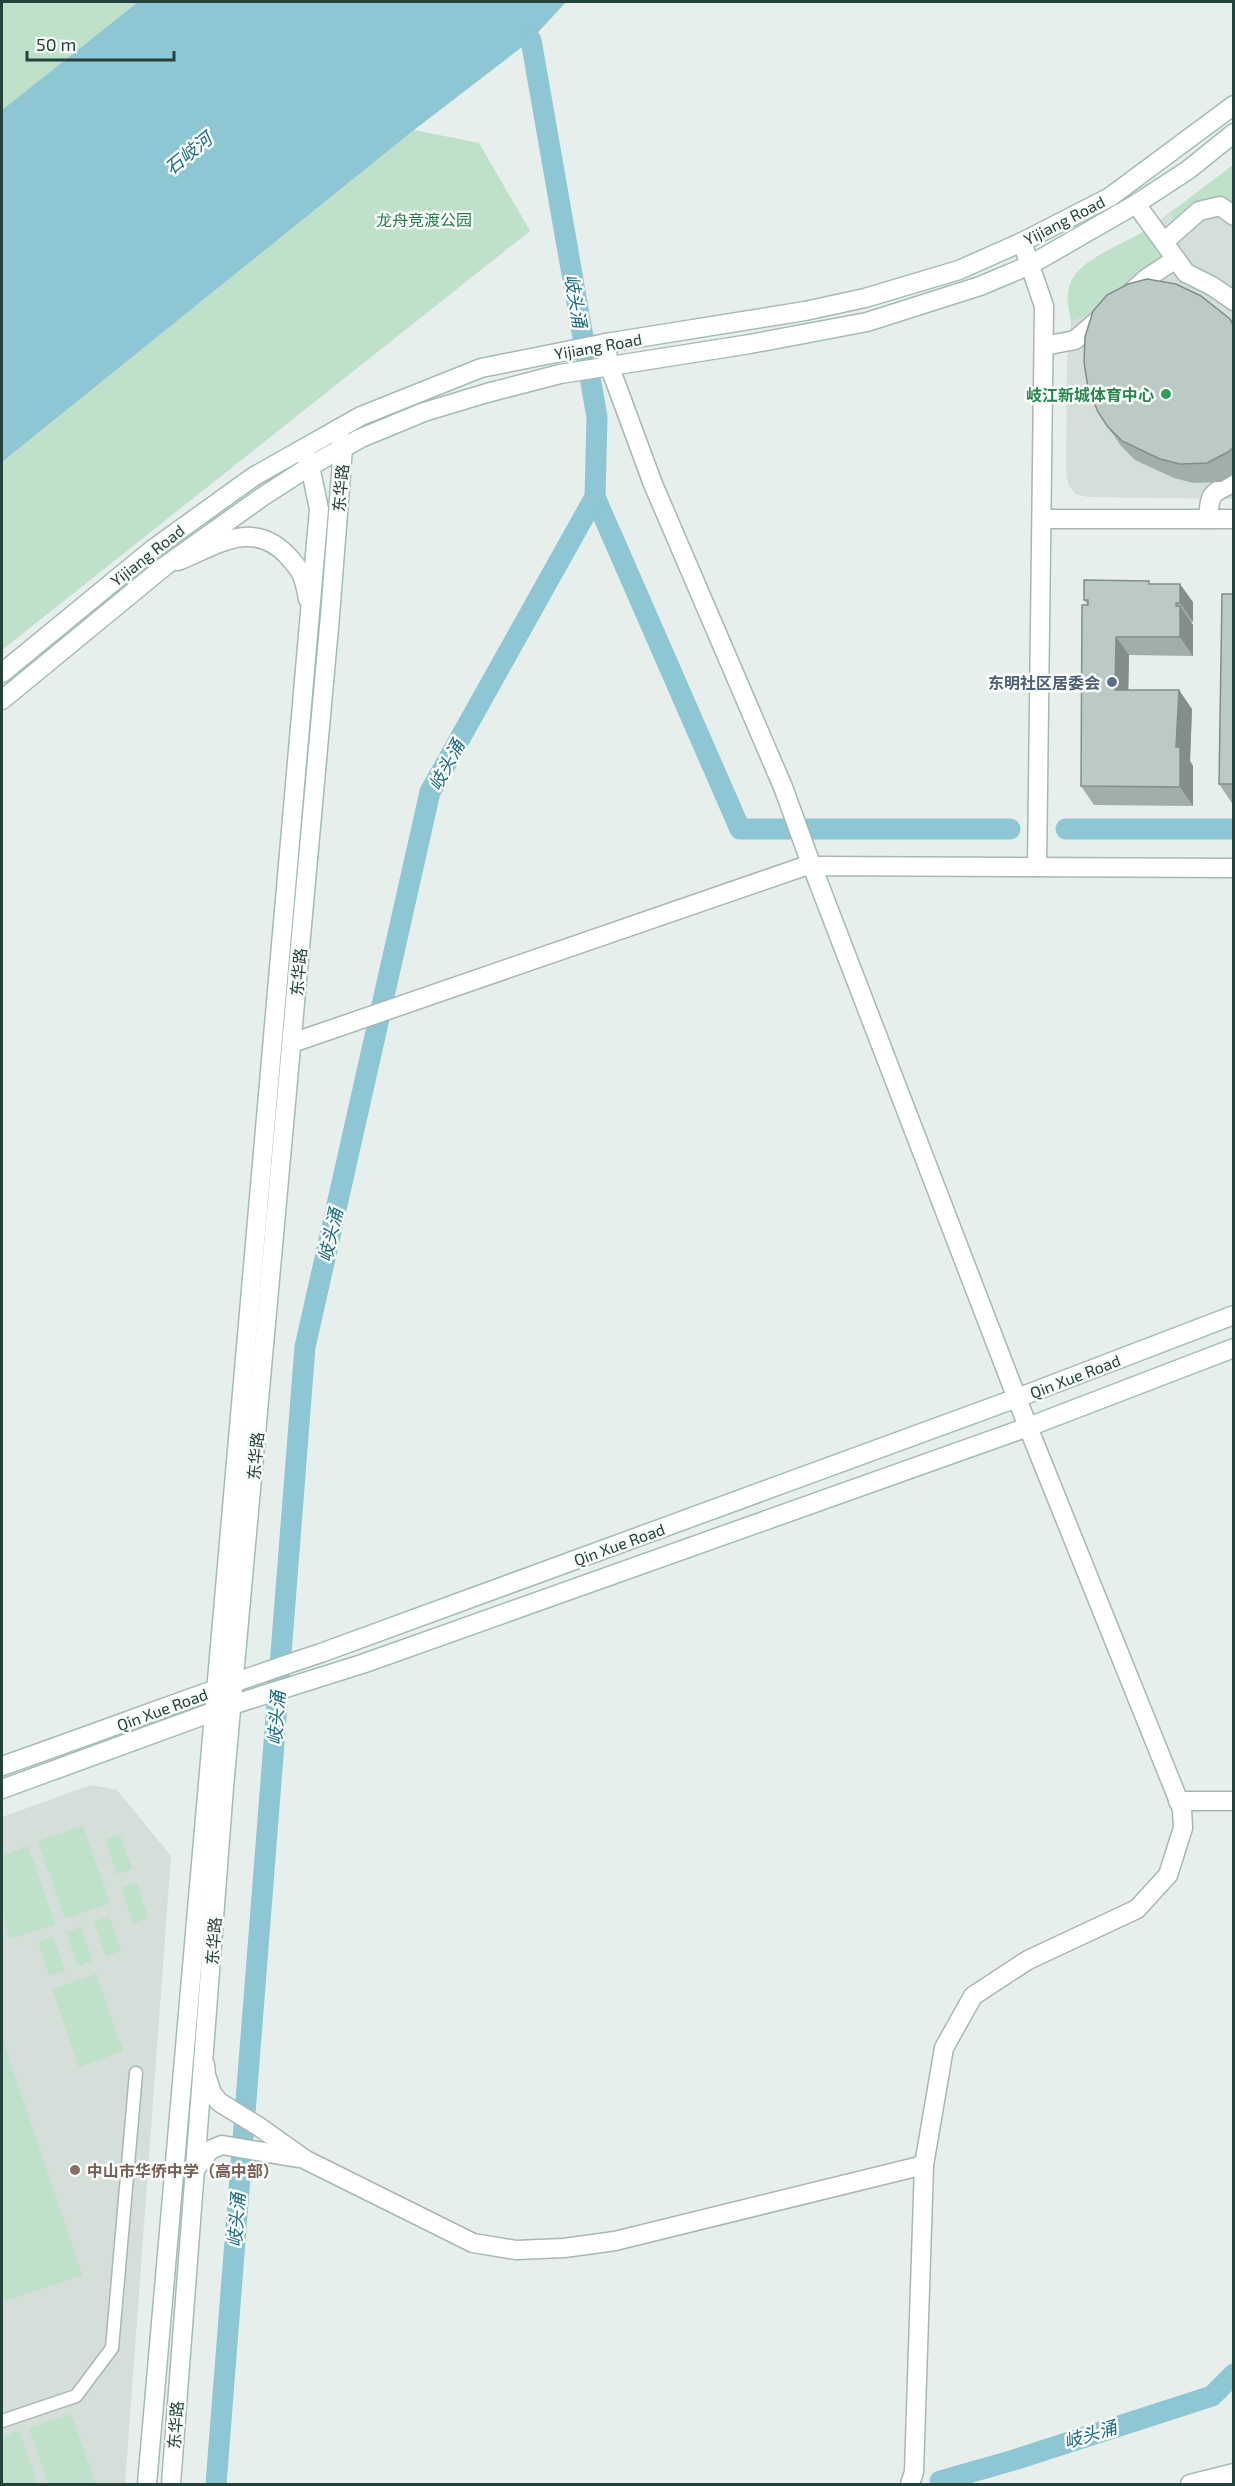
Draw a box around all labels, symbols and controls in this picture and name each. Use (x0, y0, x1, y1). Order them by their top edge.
scale bar (27, 24, 174, 62)
text: 50 m (36, 33, 76, 55)
water label: 石岐河 (160, 126, 218, 179)
street label: Yijiang Road (1020, 191, 1108, 249)
park label: 龙舟竞渡公园 (376, 210, 472, 229)
water label: 岐头涌 (560, 273, 592, 331)
street label: Yijiang Road (553, 329, 643, 364)
place label: 岐江新城体育中心 (1026, 385, 1154, 404)
marker: 岐江新城体育中心 (1159, 387, 1173, 401)
street label: 东华路 (328, 463, 352, 513)
street label: Yijiang Road (106, 520, 188, 591)
place label: 东明社区居委会 (988, 673, 1100, 692)
marker: 东明社区居委会 (1105, 675, 1119, 689)
water label: 岐头涌 (424, 734, 469, 794)
street label: 东华路 (286, 947, 310, 997)
water label: 岐头涌 (313, 1204, 347, 1264)
street label: Qin Xue Road (1027, 1350, 1123, 1403)
street label: 东华路 (243, 1431, 267, 1481)
street label: Qin Xue Road (571, 1519, 667, 1570)
street label: Qin Xue Road (114, 1684, 210, 1735)
water label: 岐头涌 (263, 1688, 289, 1746)
street label: 东华路 (202, 1916, 224, 1966)
place label: 中山市华侨中学（高中部） (87, 2161, 279, 2180)
marker: 中山市华侨中学（高中部） (68, 2163, 82, 2177)
water label: 岐头涌 (223, 2190, 249, 2248)
street label: 东华路 (164, 2400, 186, 2450)
water label: 岐头涌 (1061, 2415, 1121, 2452)

